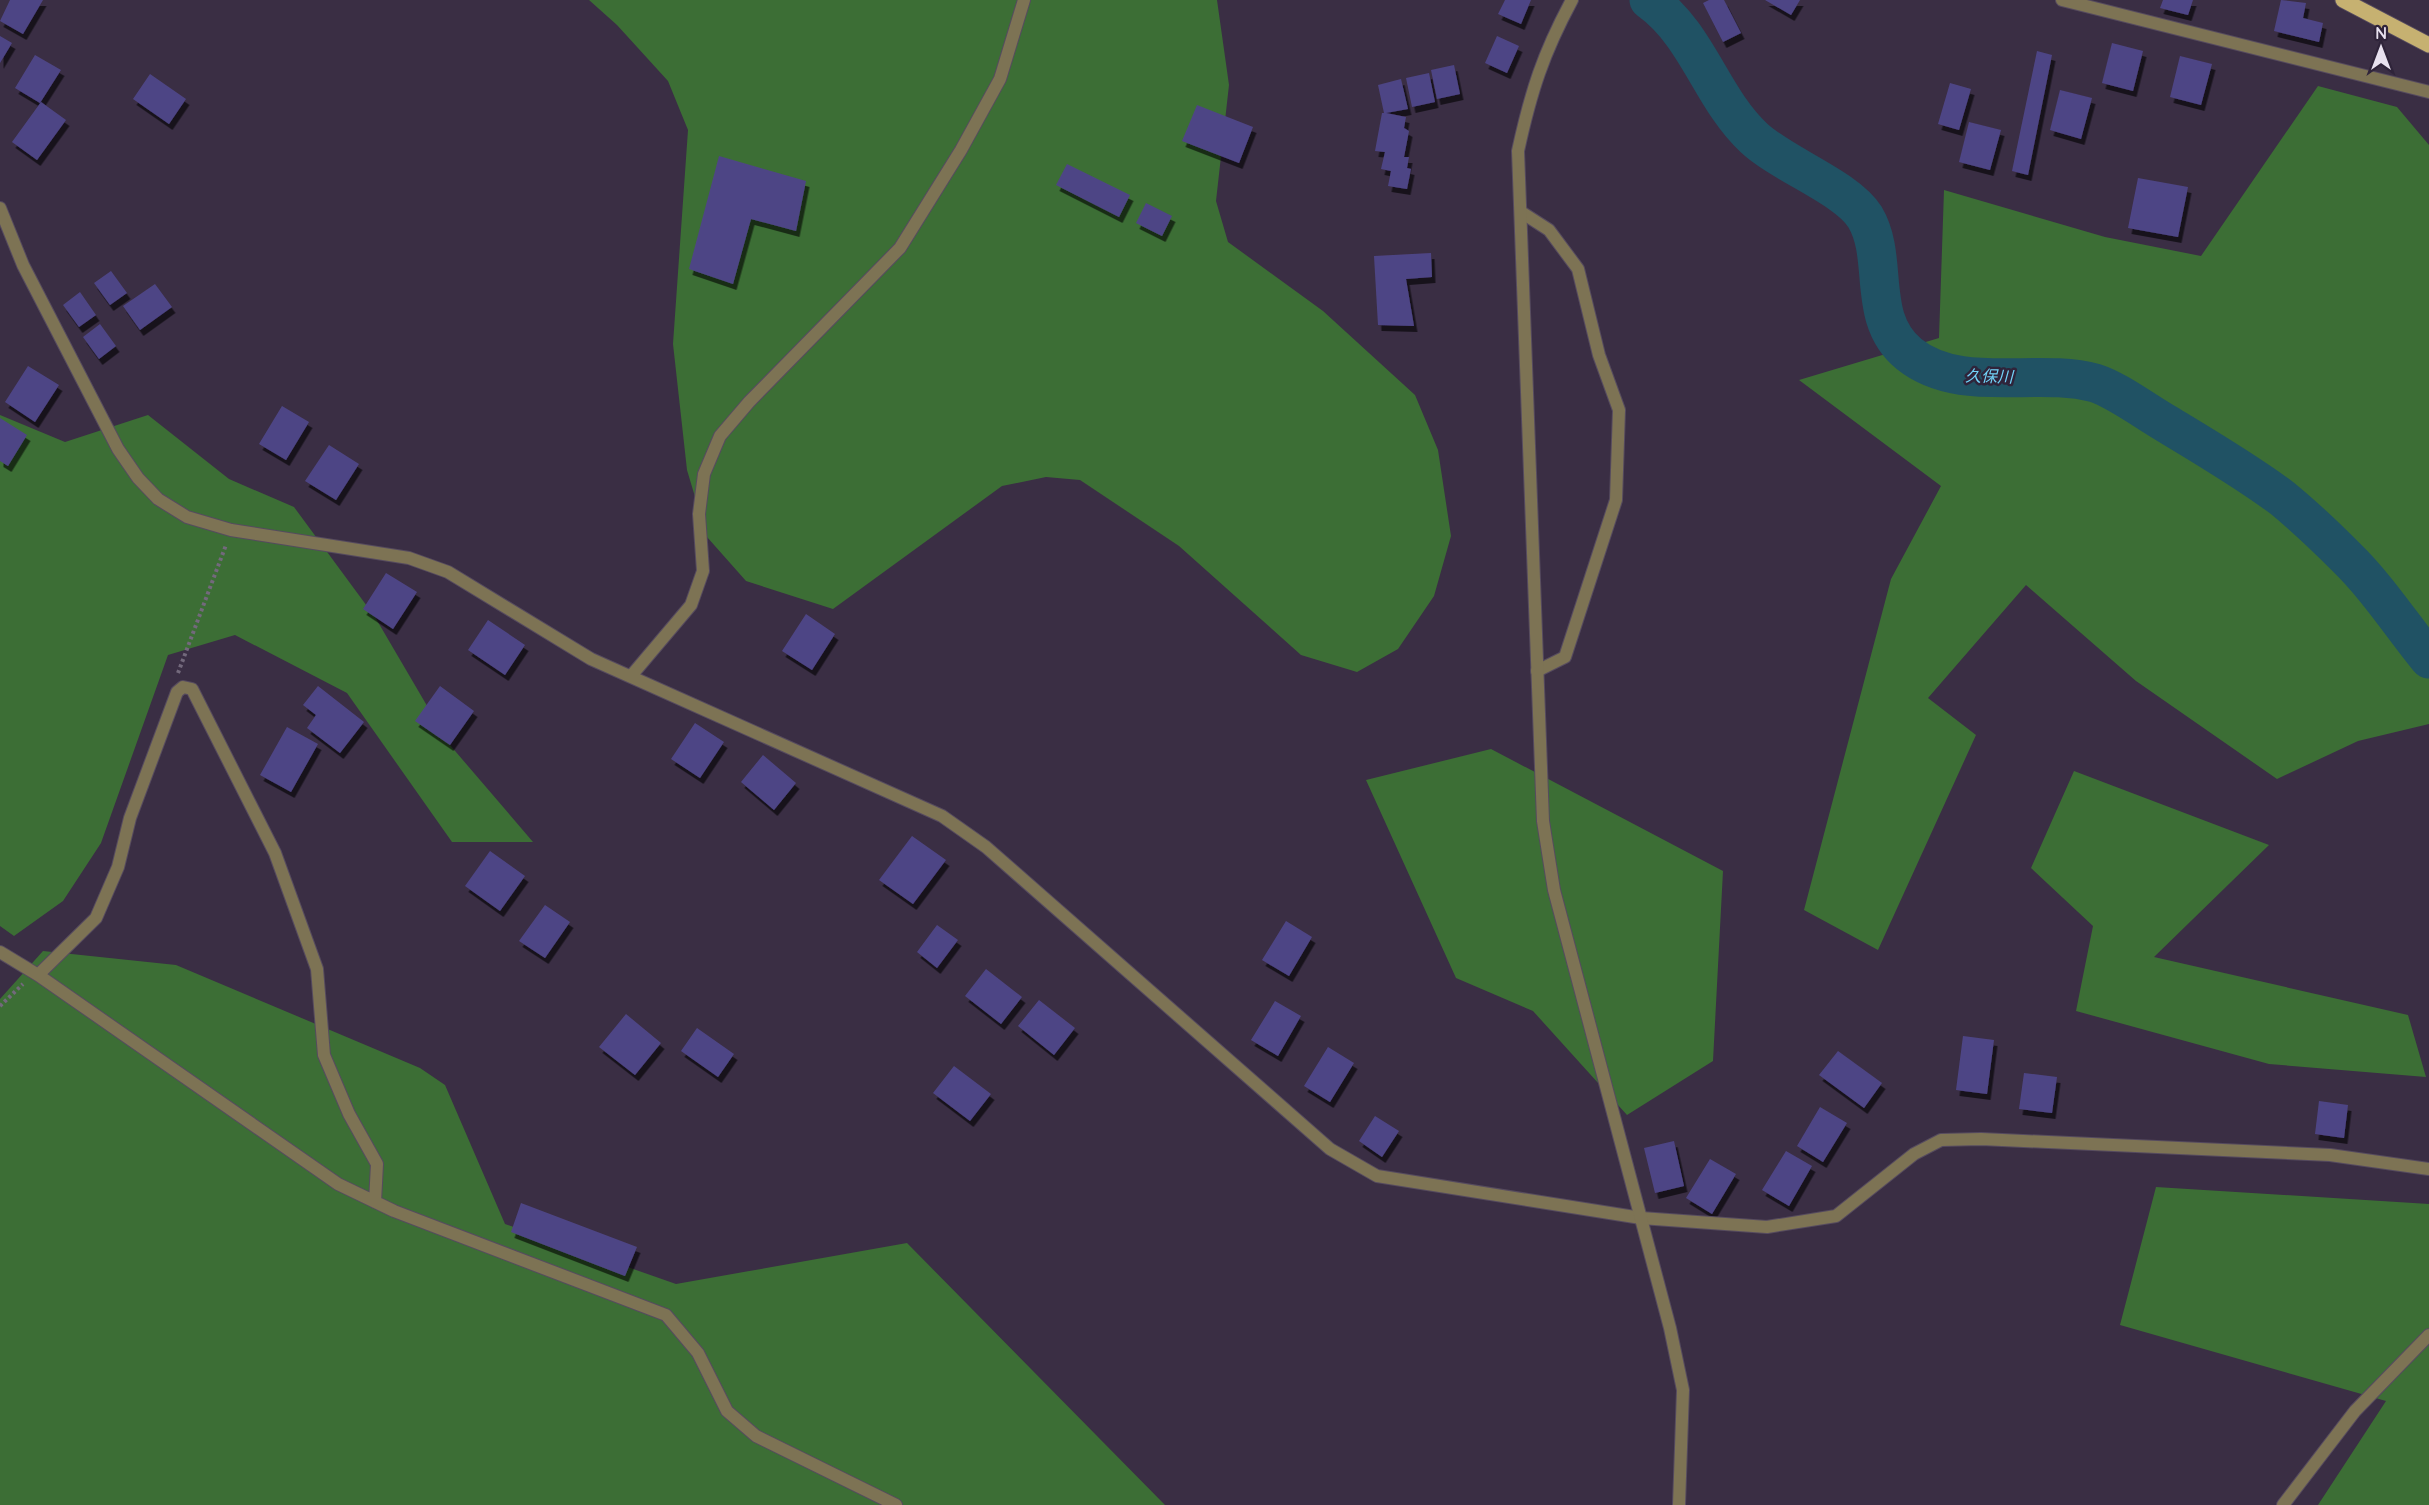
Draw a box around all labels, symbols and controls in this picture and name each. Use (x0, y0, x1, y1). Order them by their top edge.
north arrow (2351, 18, 2411, 78)
text: N (2375, 23, 2387, 43)
water label: 久保川 (1965, 366, 2015, 386)

